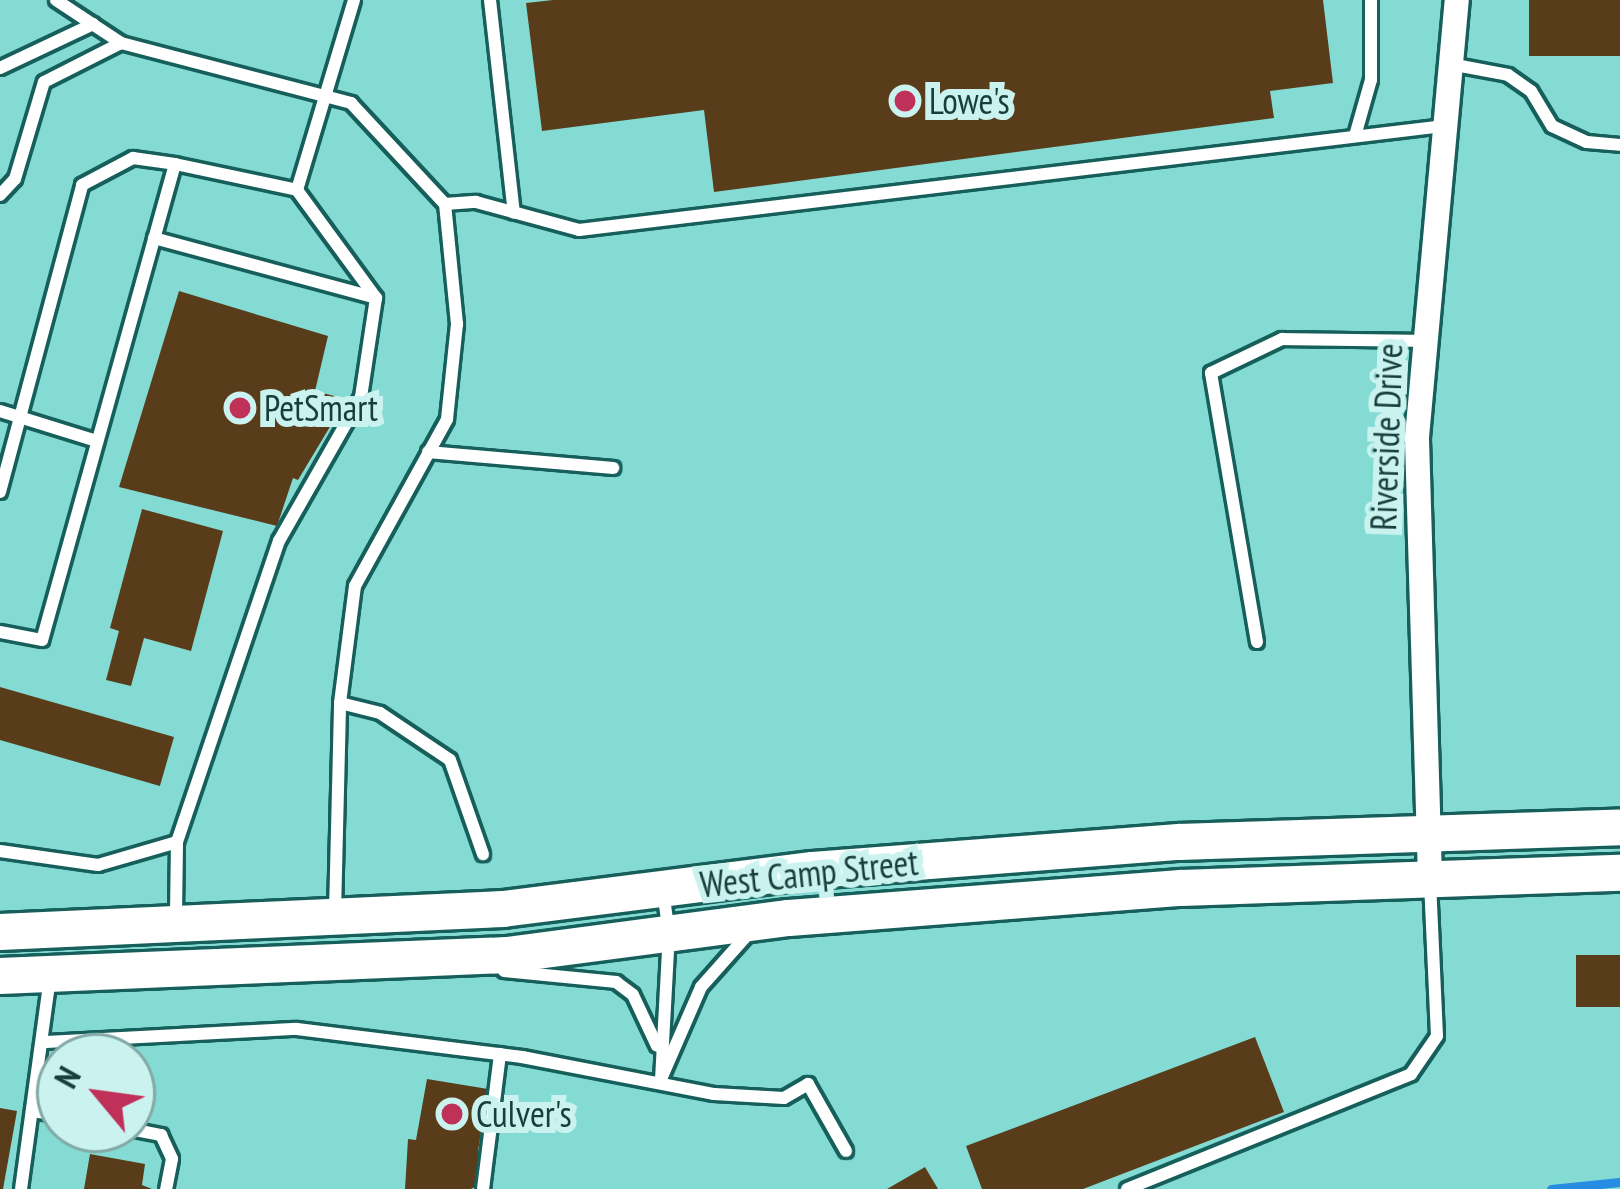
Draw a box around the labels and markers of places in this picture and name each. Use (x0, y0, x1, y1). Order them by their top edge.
place label: Lowe's (929, 79, 1010, 123)
marker: Lowe's (892, 88, 918, 114)
place label: PetSmart (264, 386, 378, 430)
marker: PetSmart (227, 395, 253, 421)
place label: Culver's (476, 1092, 572, 1136)
marker: Culver's (439, 1101, 465, 1127)

